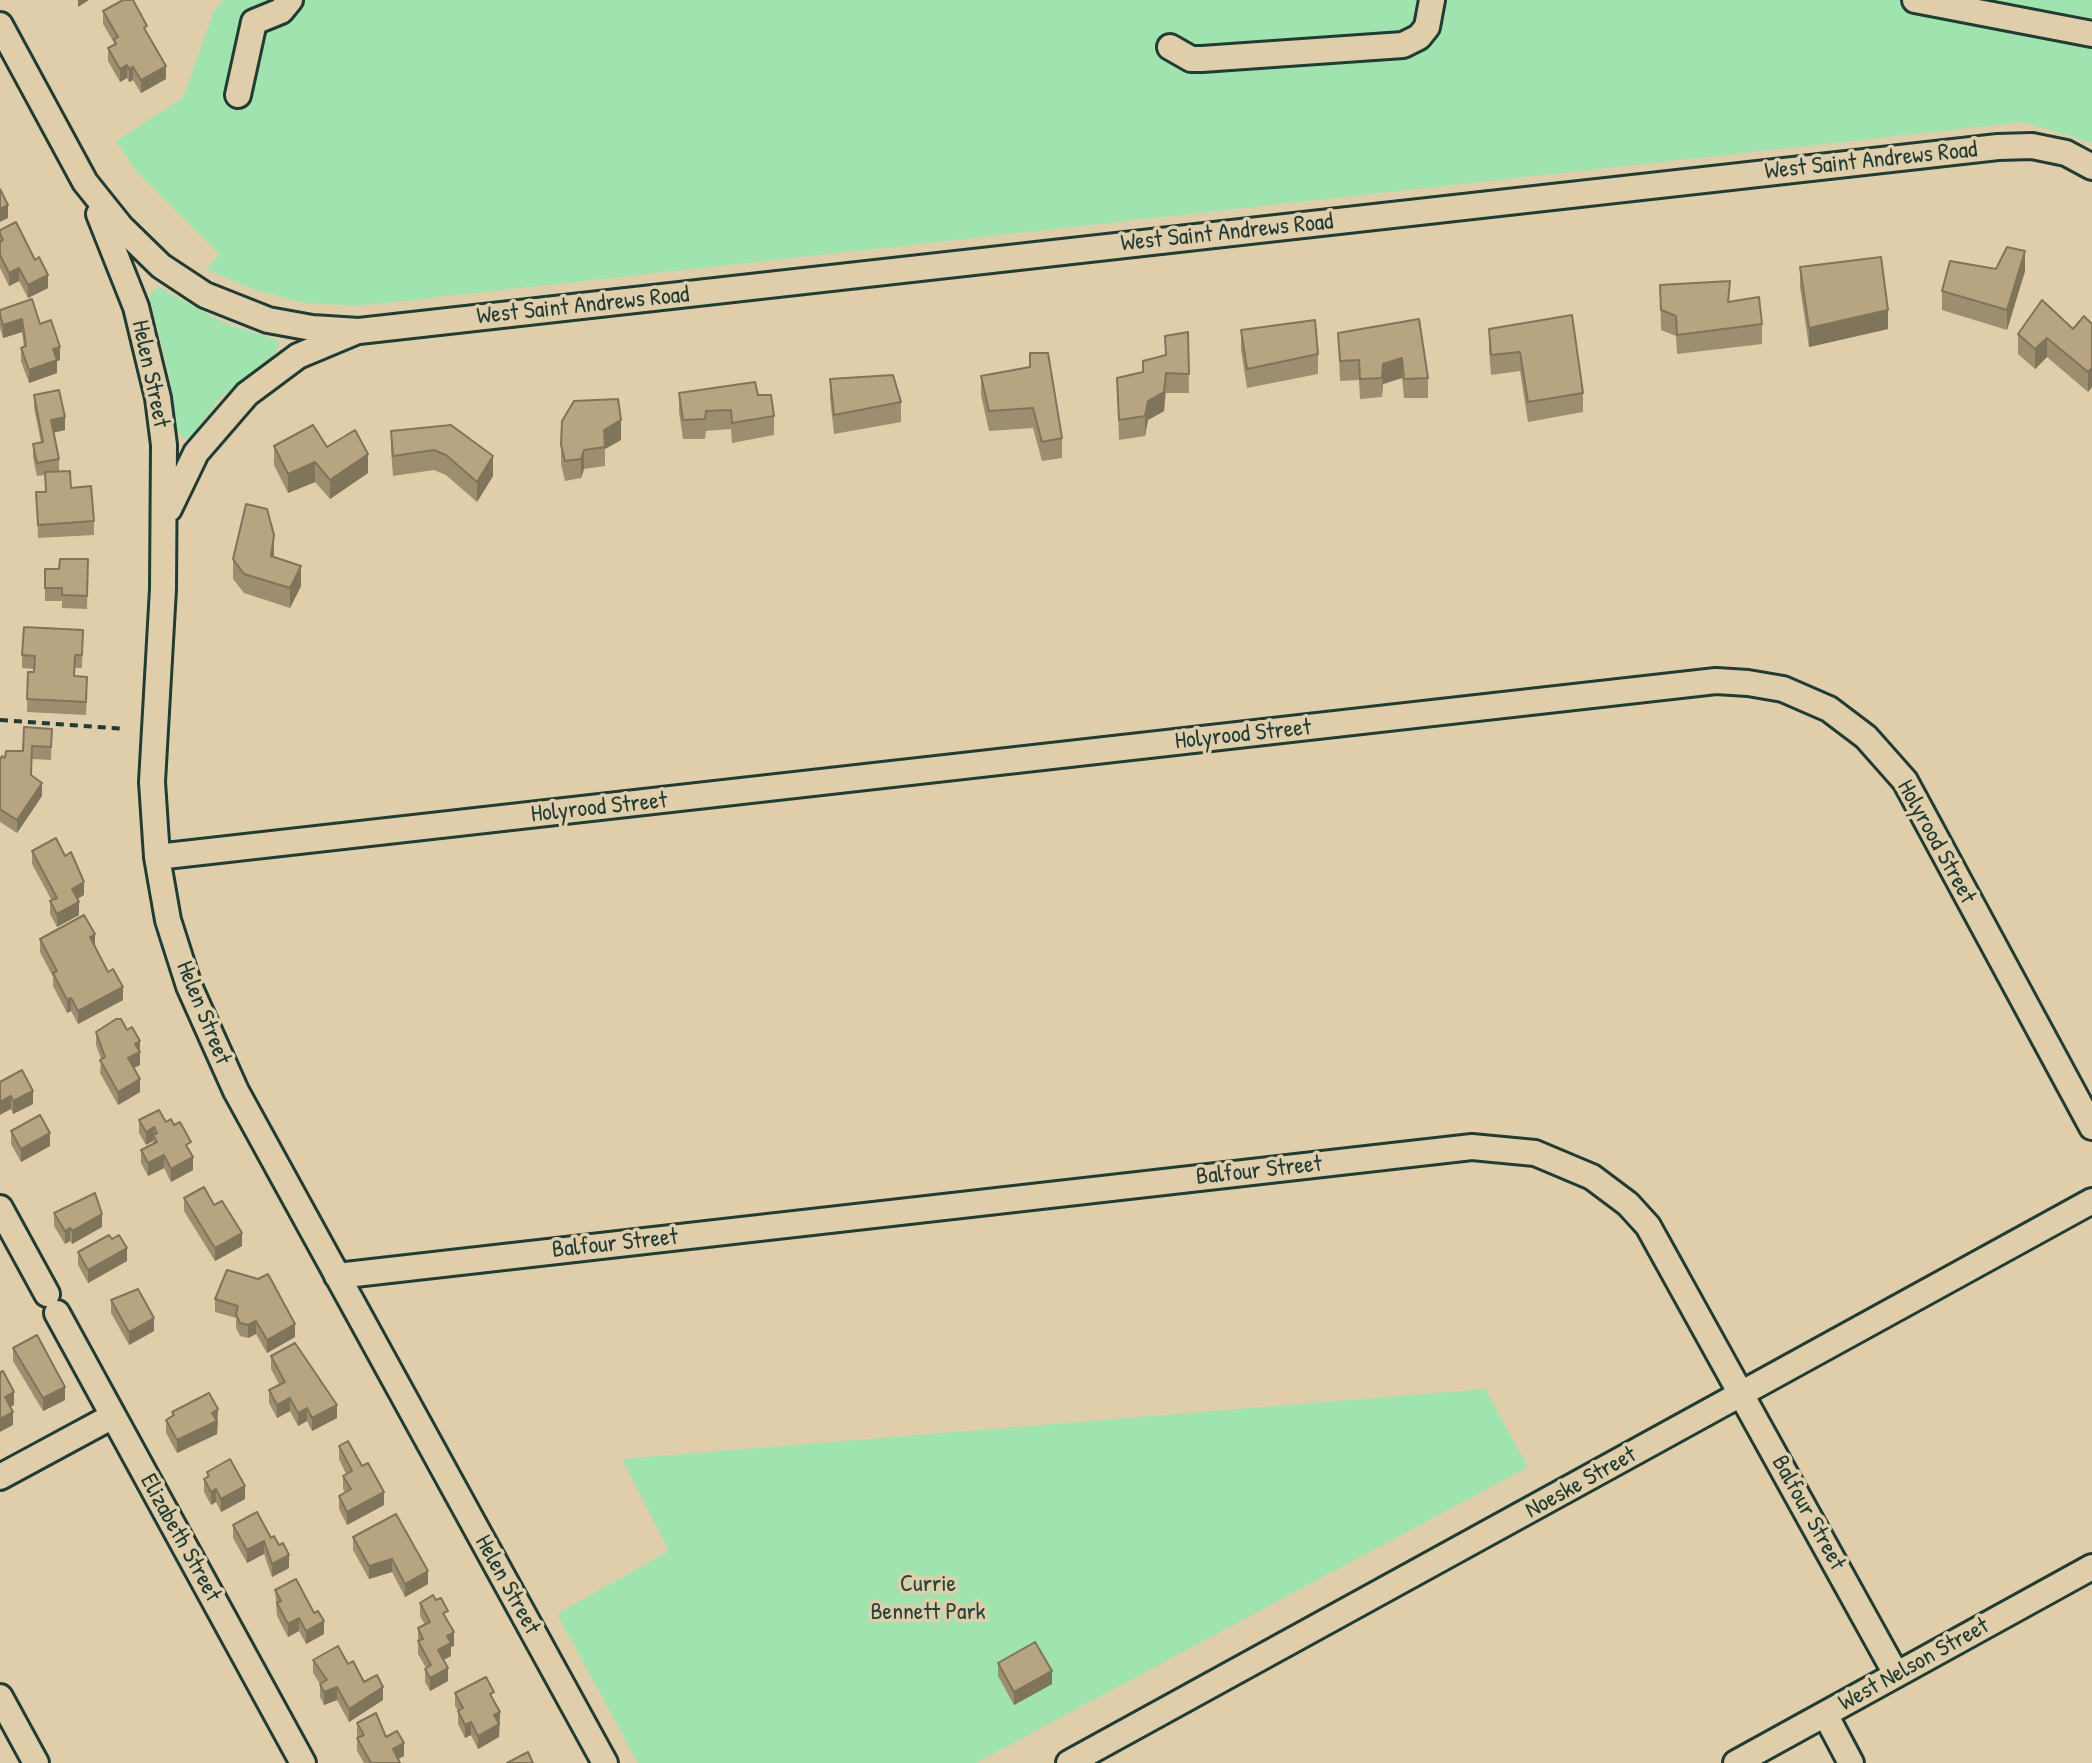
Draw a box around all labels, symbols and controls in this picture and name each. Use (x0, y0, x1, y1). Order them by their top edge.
street label: West Saint Andrews Road (1763, 136, 1979, 186)
street label: West Saint Andrews Road (1119, 208, 1335, 258)
street label: West Saint Andrews Road (475, 281, 691, 331)
street label: Helen Street (125, 318, 175, 430)
street label: Holyrood Street (1173, 714, 1313, 756)
street label: Holyrood Street (1890, 775, 1982, 909)
street label: Holyrood Street (529, 787, 669, 829)
street label: Helen Street (169, 957, 237, 1069)
street label: Balfour Street (1195, 1150, 1323, 1192)
street label: Balfour Street (551, 1223, 679, 1265)
street label: Noeske Street (1521, 1441, 1641, 1525)
street label: Balfour Street (1765, 1451, 1851, 1575)
street label: Elizabeth Street (133, 1469, 227, 1607)
street label: Helen Street (468, 1530, 546, 1640)
park label: Currie Bennett Park (870, 1571, 986, 1627)
street label: West Nelson Street (1834, 1612, 1994, 1718)

